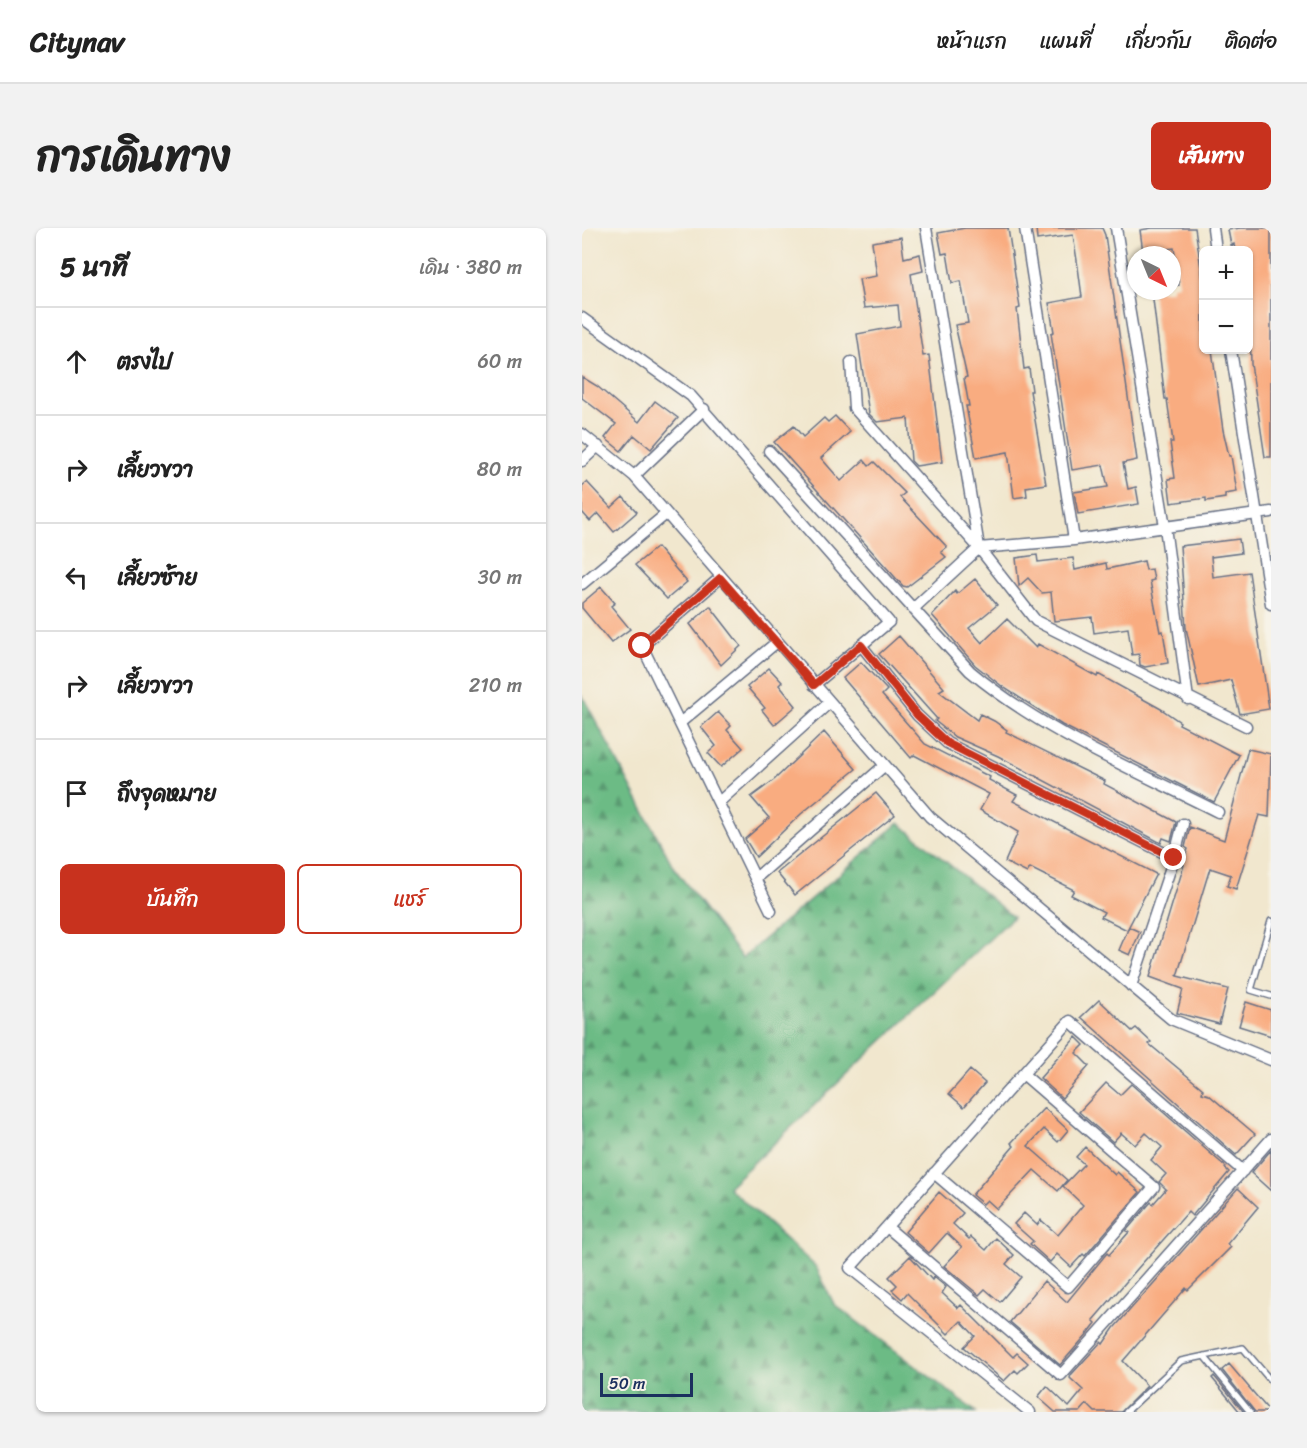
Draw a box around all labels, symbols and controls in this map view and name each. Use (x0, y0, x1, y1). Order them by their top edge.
text: Citynav (30, 17, 124, 66)
text: หน้าแรก (937, 22, 1007, 60)
text: แผนที่ (1040, 22, 1092, 60)
text: เกี่ยวกับ (1125, 22, 1192, 60)
text: ติดต่อ (1225, 22, 1277, 60)
text: การเดินทาง (36, 119, 231, 193)
button: เส้นทาง (1151, 122, 1271, 190)
text: 5 นาที (60, 244, 128, 290)
north arrow (1127, 246, 1181, 300)
map controls (1199, 246, 1253, 354)
button: + (1199, 246, 1253, 300)
text: เดิน · 380 m (419, 250, 522, 285)
button: − (1199, 300, 1253, 354)
text: ตรงไป (117, 342, 172, 381)
text: 60 m (477, 344, 522, 379)
icon: ahead (60, 345, 93, 378)
text: เลี้ยวขวา (117, 450, 193, 489)
text: 80 m (477, 452, 522, 487)
icon: right (60, 453, 93, 486)
text: เลี้ยวซ้าย (117, 558, 197, 597)
text: 30 m (478, 560, 522, 595)
icon: left (60, 561, 93, 594)
route start (628, 632, 654, 658)
text: เลี้ยวขวา (117, 666, 193, 705)
text: 210 m (469, 668, 522, 703)
icon: right (60, 669, 93, 702)
text: ถึงจุดหมาย (117, 774, 216, 813)
icon: arrive (60, 777, 93, 810)
route end (1160, 844, 1186, 870)
button: บันทึก (60, 864, 285, 934)
button: แชร์ (297, 864, 522, 934)
text: 50 m (609, 1369, 645, 1398)
scale bar (600, 1370, 693, 1398)

